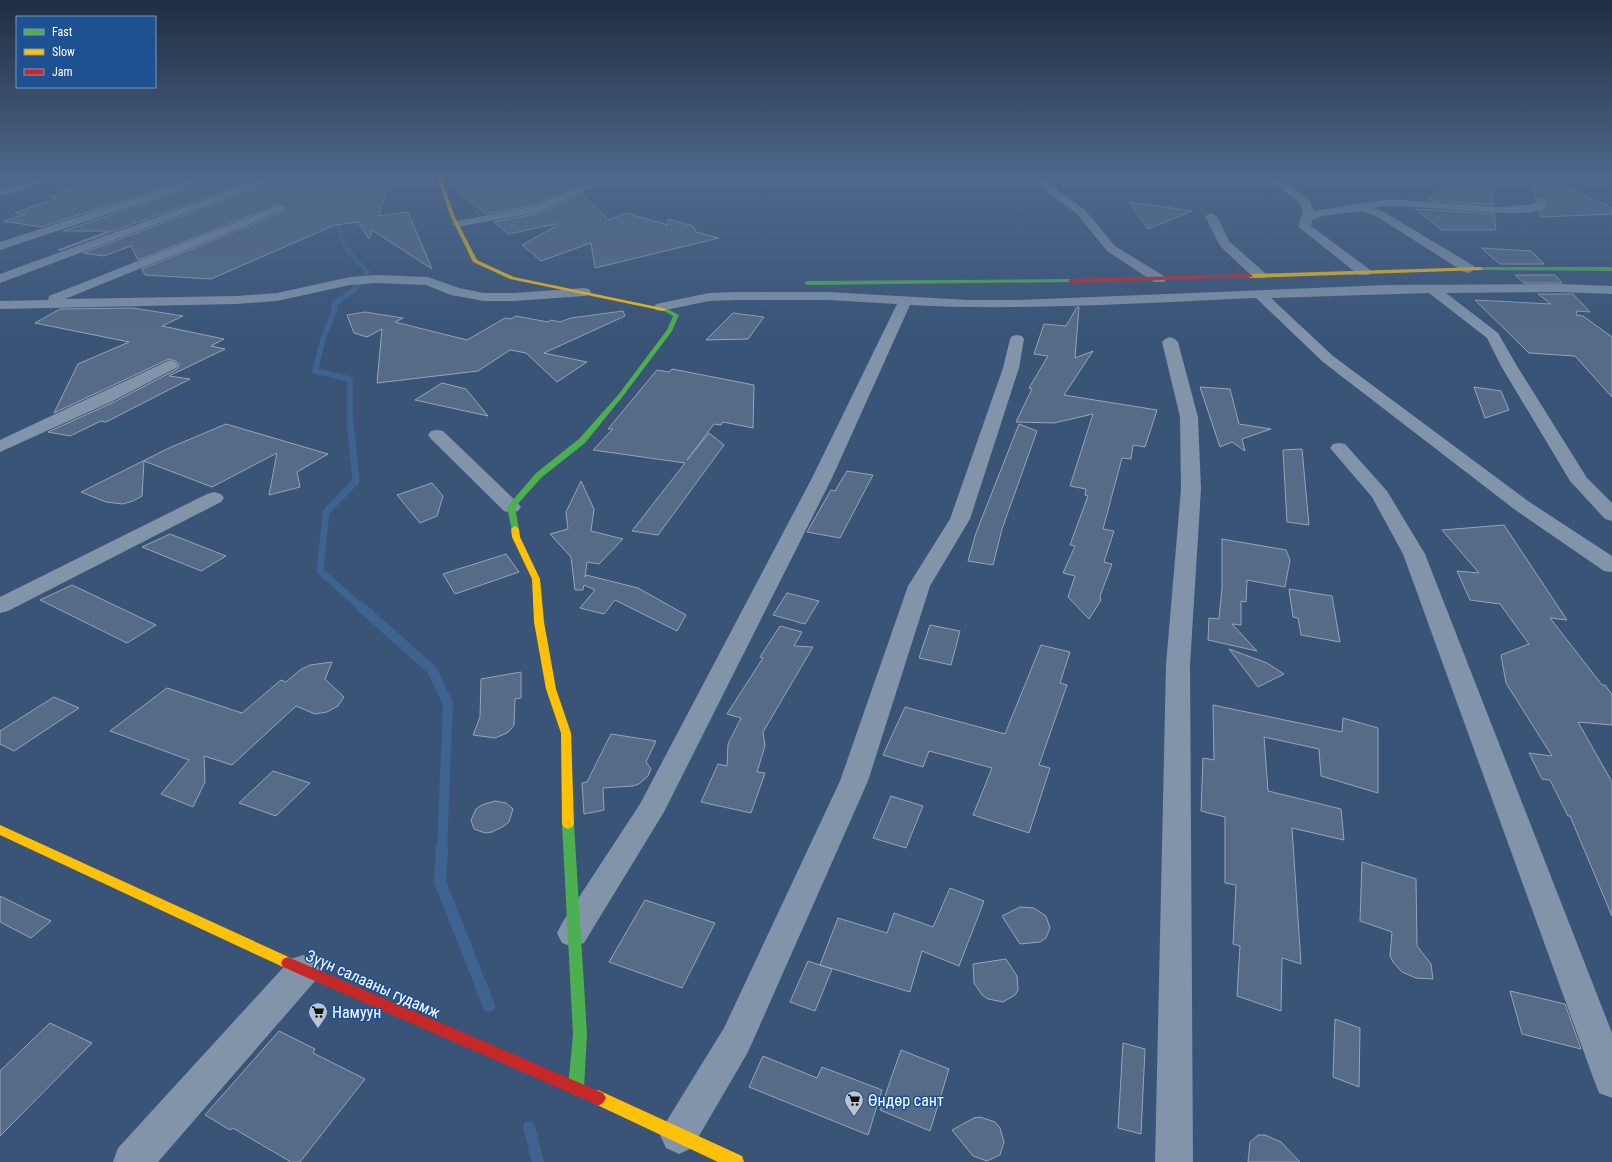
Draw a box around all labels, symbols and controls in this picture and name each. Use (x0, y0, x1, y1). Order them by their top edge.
legend (16, 16, 156, 88)
text: Fast (52, 25, 73, 39)
text: Slow (52, 45, 75, 59)
text: Jam (52, 65, 73, 79)
street label: Зүүн салааны гудамж (303, 946, 443, 1022)
supermarket icon: Намуун (307, 1001, 329, 1029)
place label: Намуун (332, 1003, 381, 1022)
supermarket icon: Өндөр сант (843, 1089, 865, 1117)
place label: Өндөр сант (868, 1091, 944, 1110)

